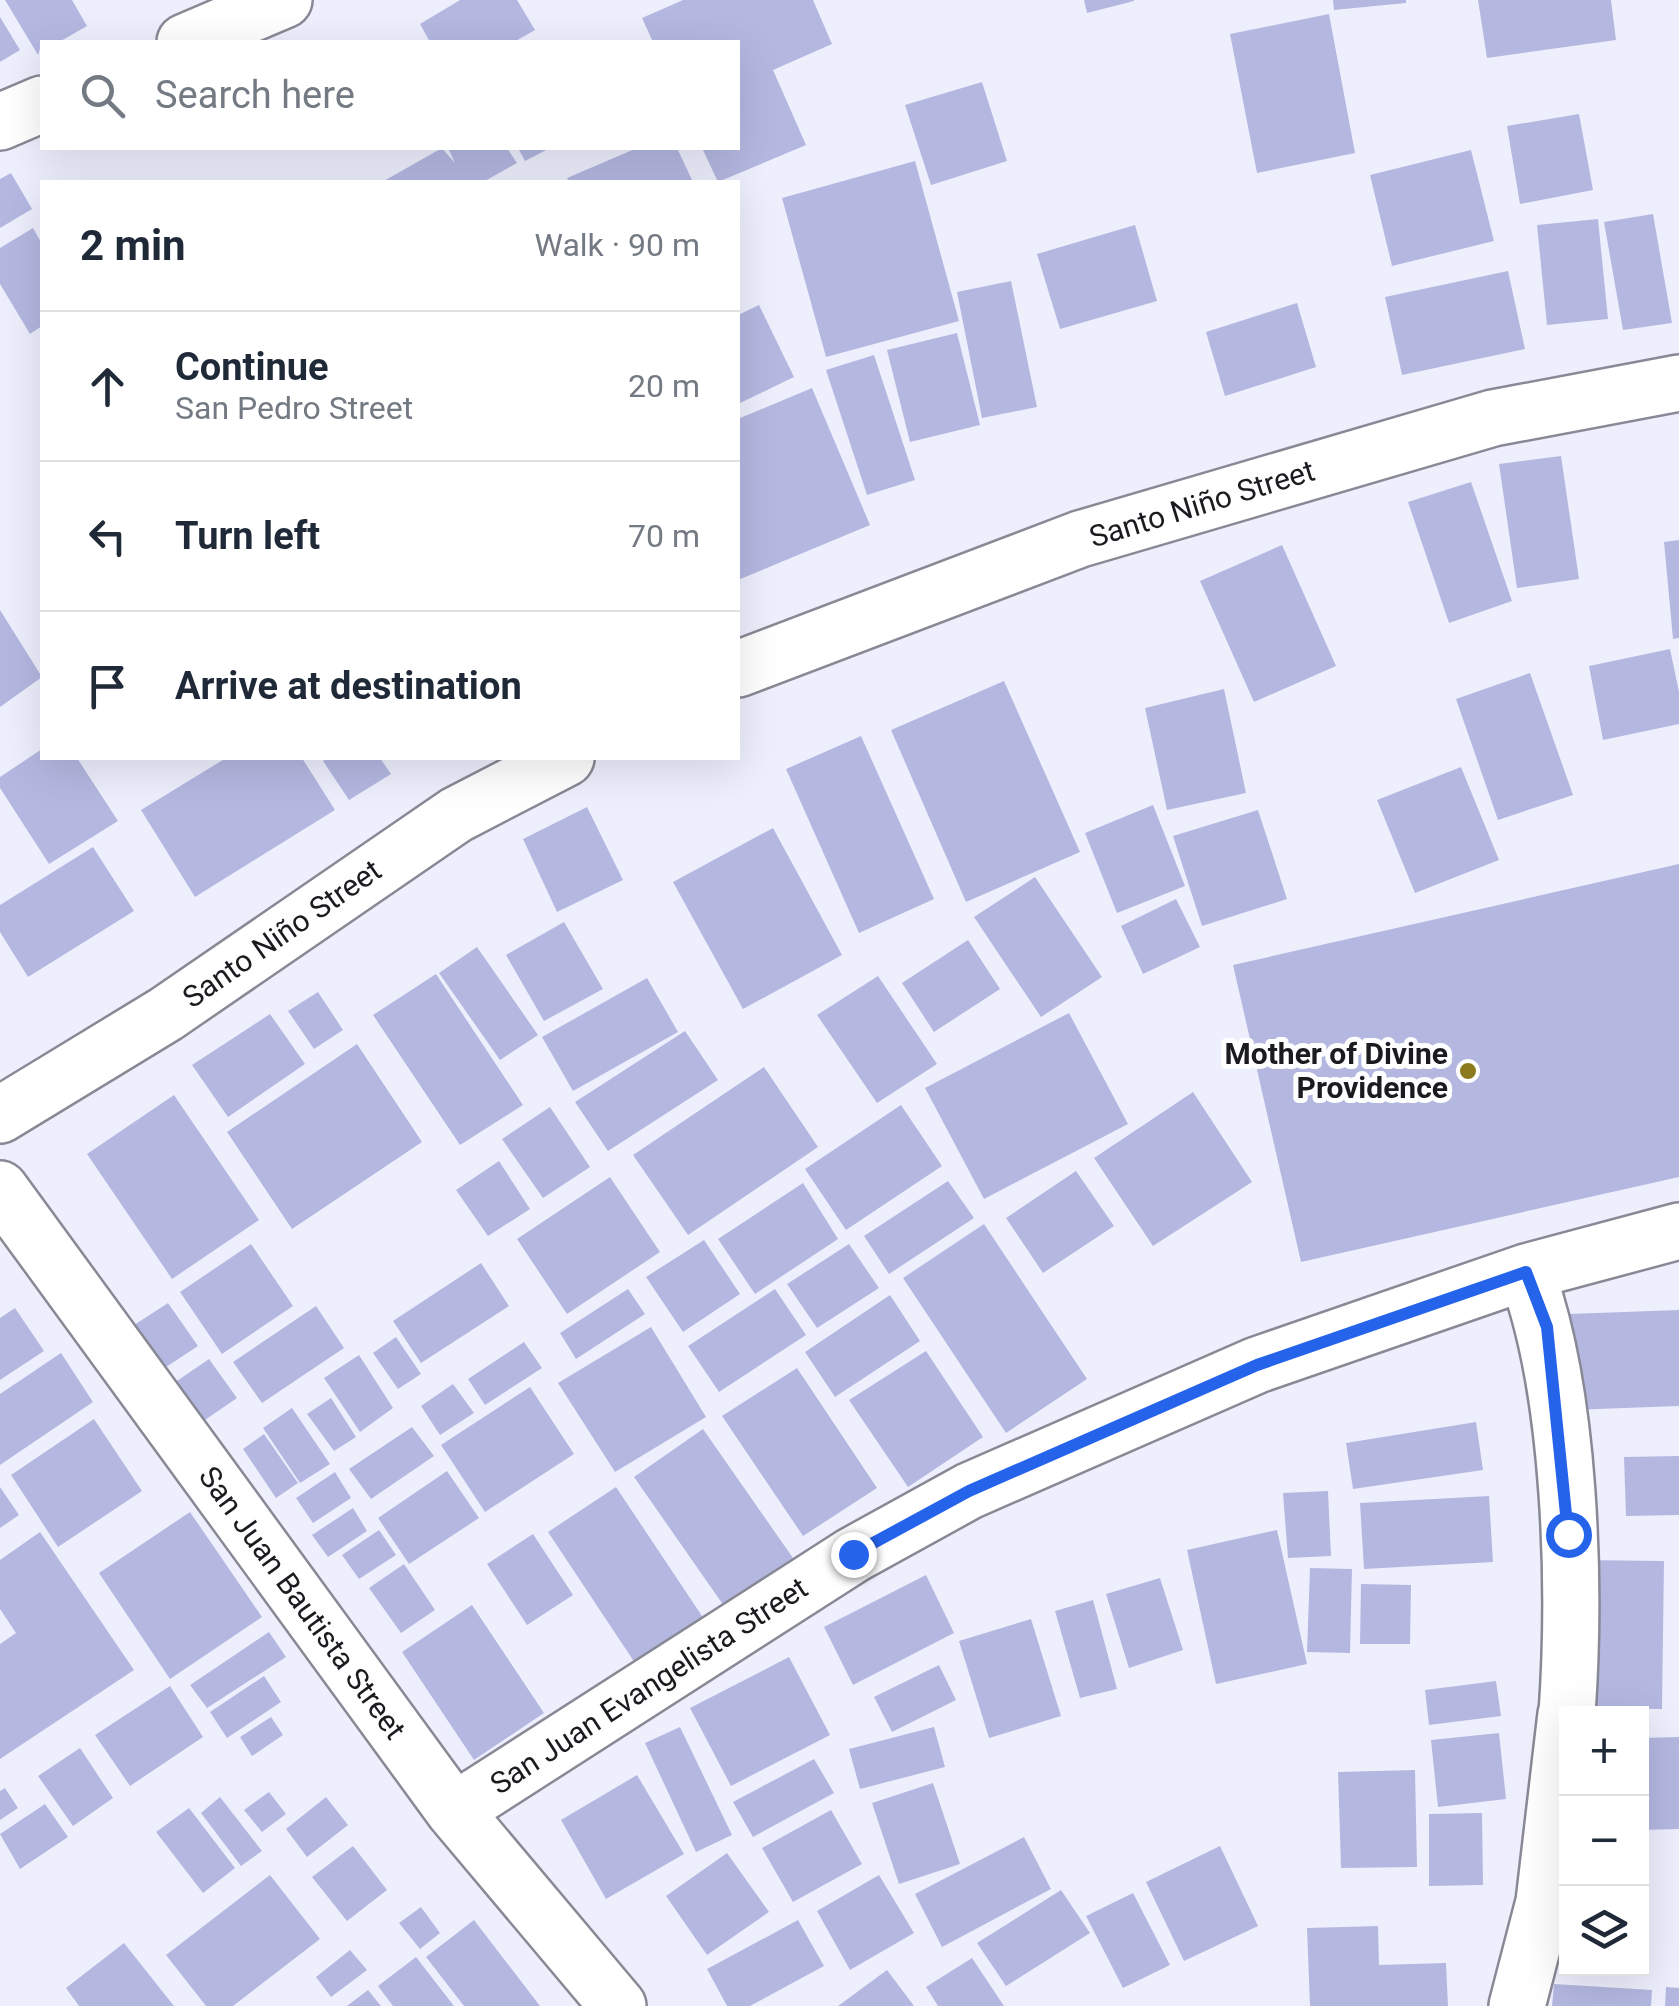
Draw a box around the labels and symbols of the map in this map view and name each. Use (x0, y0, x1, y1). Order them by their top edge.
street label: Santo Niño Street (1085, 453, 1319, 554)
street label: Santo Niño Street (176, 852, 387, 1015)
place label: Mother of Divine Providence (1224, 1036, 1448, 1105)
marker: Mother of Divine Providence (1457, 1060, 1479, 1082)
street label: San Juan Bautista Street (192, 1460, 413, 1746)
route start (1546, 1512, 1592, 1558)
route end (831, 1532, 877, 1578)
street label: San Juan Evangelista Street (484, 1570, 814, 1801)

